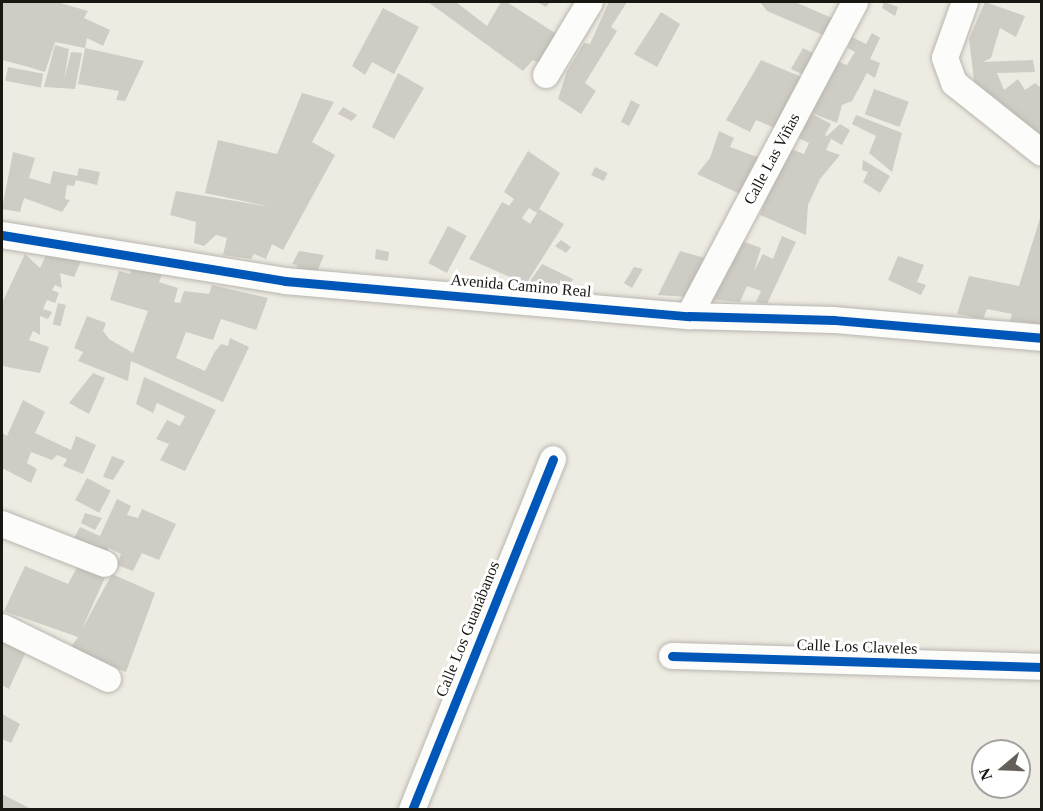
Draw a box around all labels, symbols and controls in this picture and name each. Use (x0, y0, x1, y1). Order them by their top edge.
street label: Calle Las Viñas (740, 110, 804, 208)
street label: Avenida Camino Real (450, 270, 592, 302)
street label: Calle Los Guanábanos (432, 558, 504, 700)
street label: Calle Los Claveles (796, 635, 918, 659)
north arrow (971, 739, 1031, 799)
text: N (975, 766, 995, 783)

